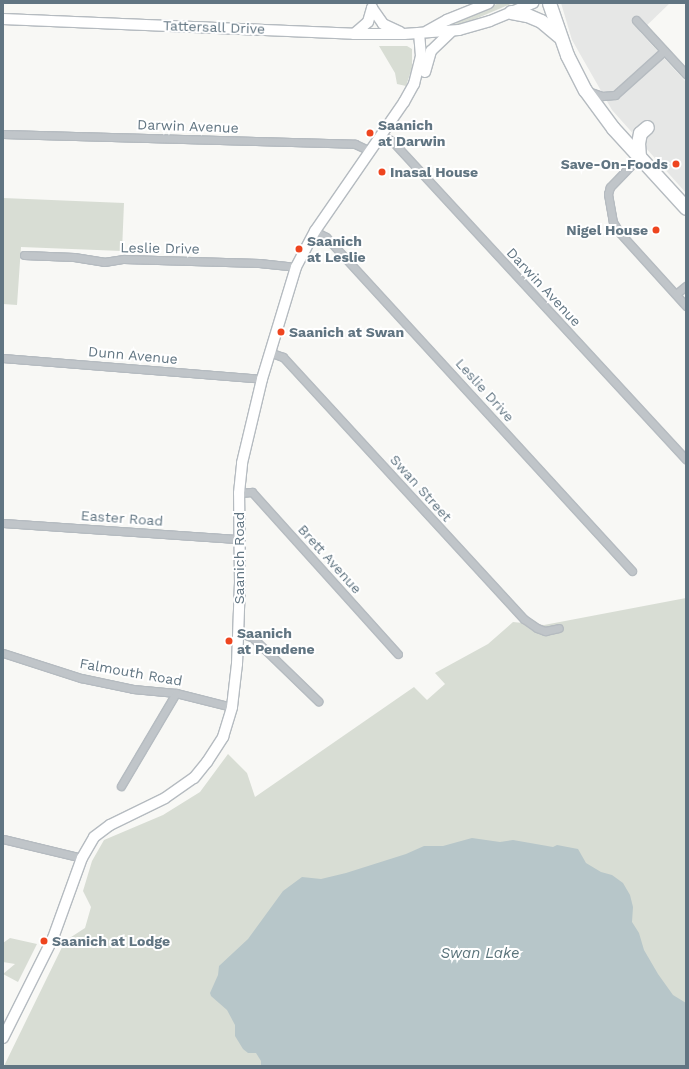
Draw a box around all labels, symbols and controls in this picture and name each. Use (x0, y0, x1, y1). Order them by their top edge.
street label: Tattersall Drive (162, 17, 266, 37)
street label: Darwin Avenue (137, 116, 239, 136)
place label: Saanich at Darwin (378, 117, 445, 150)
marker: Saanich at Darwin (365, 128, 375, 138)
place label: Save-On-Foods (561, 156, 668, 172)
marker: Save-On-Foods (671, 159, 681, 169)
place label: Inasal House (390, 164, 478, 180)
marker: Inasal House (377, 167, 387, 177)
place label: Nigel House (566, 222, 648, 238)
marker: Nigel House (651, 225, 661, 235)
place label: Saanich at Leslie (307, 233, 366, 266)
street label: Leslie Drive (120, 239, 200, 257)
marker: Saanich at Leslie (294, 244, 304, 254)
street label: Darwin Avenue (503, 244, 585, 330)
place label: Saanich at Swan (289, 324, 404, 340)
marker: Saanich at Swan (276, 327, 286, 337)
street label: Dunn Avenue (87, 343, 179, 367)
street label: Leslie Drive (452, 355, 518, 425)
street label: Swan Street (387, 451, 455, 525)
street label: Easter Road (80, 507, 164, 529)
street label: Saanich Road (231, 512, 247, 604)
street label: Brett Avenue (294, 521, 366, 597)
place label: Saanich at Pendene (237, 625, 315, 658)
marker: Saanich at Pendene (224, 636, 234, 646)
street label: Falmouth Road (78, 655, 184, 689)
place label: Saanich at Lodge (52, 933, 170, 949)
marker: Saanich at Lodge (39, 936, 49, 946)
water label: Swan Lake (440, 945, 520, 963)

